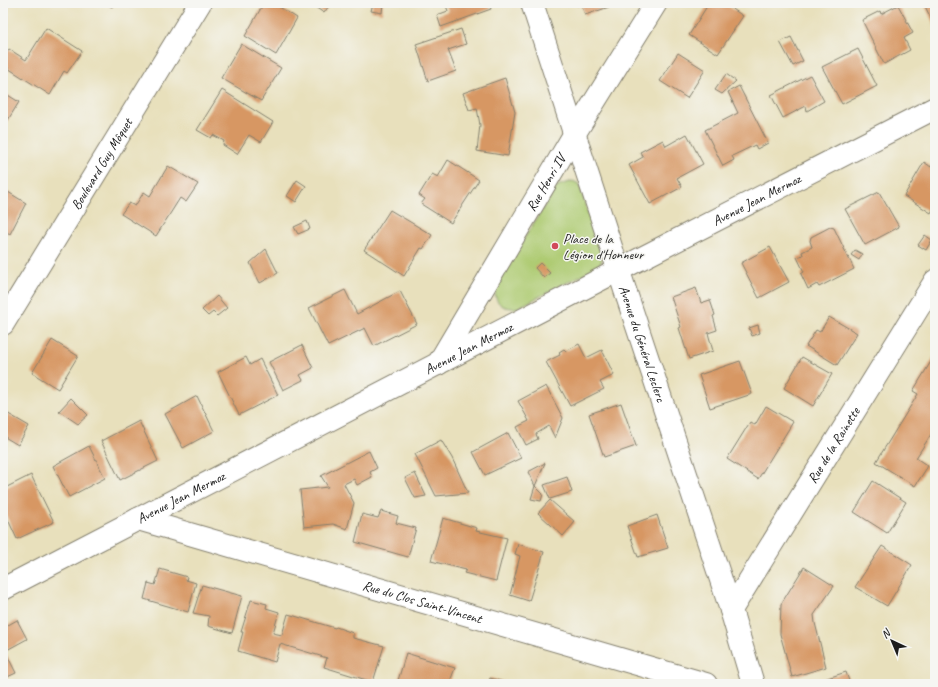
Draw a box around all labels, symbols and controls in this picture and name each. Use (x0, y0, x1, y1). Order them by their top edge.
street label: Boulevard Guy Môquet (67, 114, 136, 212)
street label: Rue Henri IV (522, 148, 571, 214)
street label: Avenue Jean Mermoz (709, 169, 805, 229)
place label: Place de la Légion d'Honneur (563, 230, 644, 263)
marker: Place de la Légion d'Honneur (550, 241, 560, 251)
street label: Avenue du Général Leclerc (615, 283, 670, 405)
street label: Avenue Jean Mermoz (421, 317, 516, 378)
street label: Rue de la Rainette (803, 403, 864, 486)
street label: Avenue Jean Mermoz (134, 467, 229, 527)
street label: Rue du Clos Saint-Vincent (361, 576, 485, 627)
north arrow (872, 621, 912, 661)
text: N (878, 625, 894, 641)

